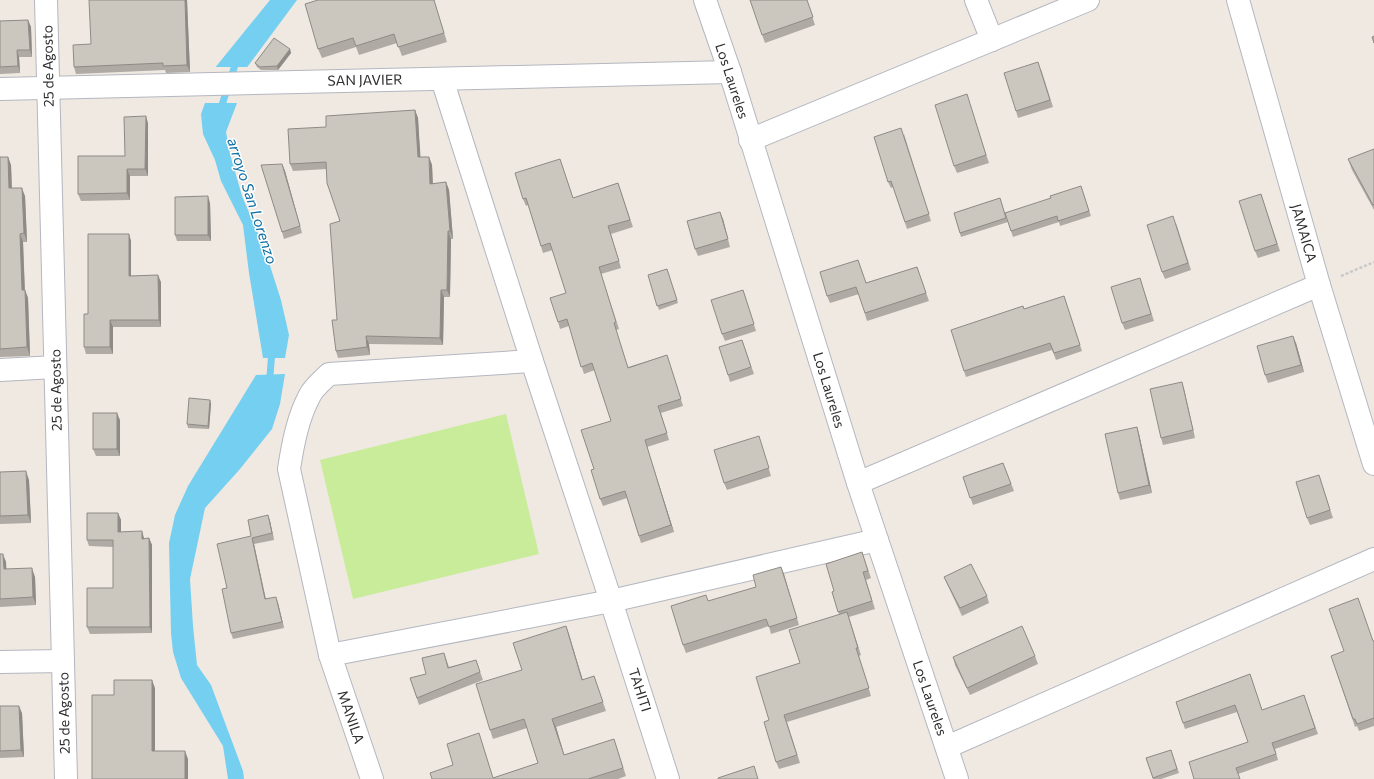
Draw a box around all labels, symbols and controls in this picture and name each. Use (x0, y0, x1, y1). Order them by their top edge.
street label: 25 de Agosto (38, 25, 57, 107)
street label: Los Laureles (712, 41, 753, 121)
street label: SAN JAVIER (327, 70, 403, 89)
water label: arroyo San Lorenzo (224, 135, 282, 266)
street label: JAMAICA (1288, 202, 1321, 264)
street label: 25 de Agosto (46, 349, 65, 431)
street label: Los Laureles (810, 350, 849, 430)
street label: Los Laureles (910, 658, 951, 738)
street label: TAHITI (625, 666, 655, 714)
street label: 25 de Agosto (54, 672, 73, 754)
street label: MANILA (334, 688, 369, 746)

